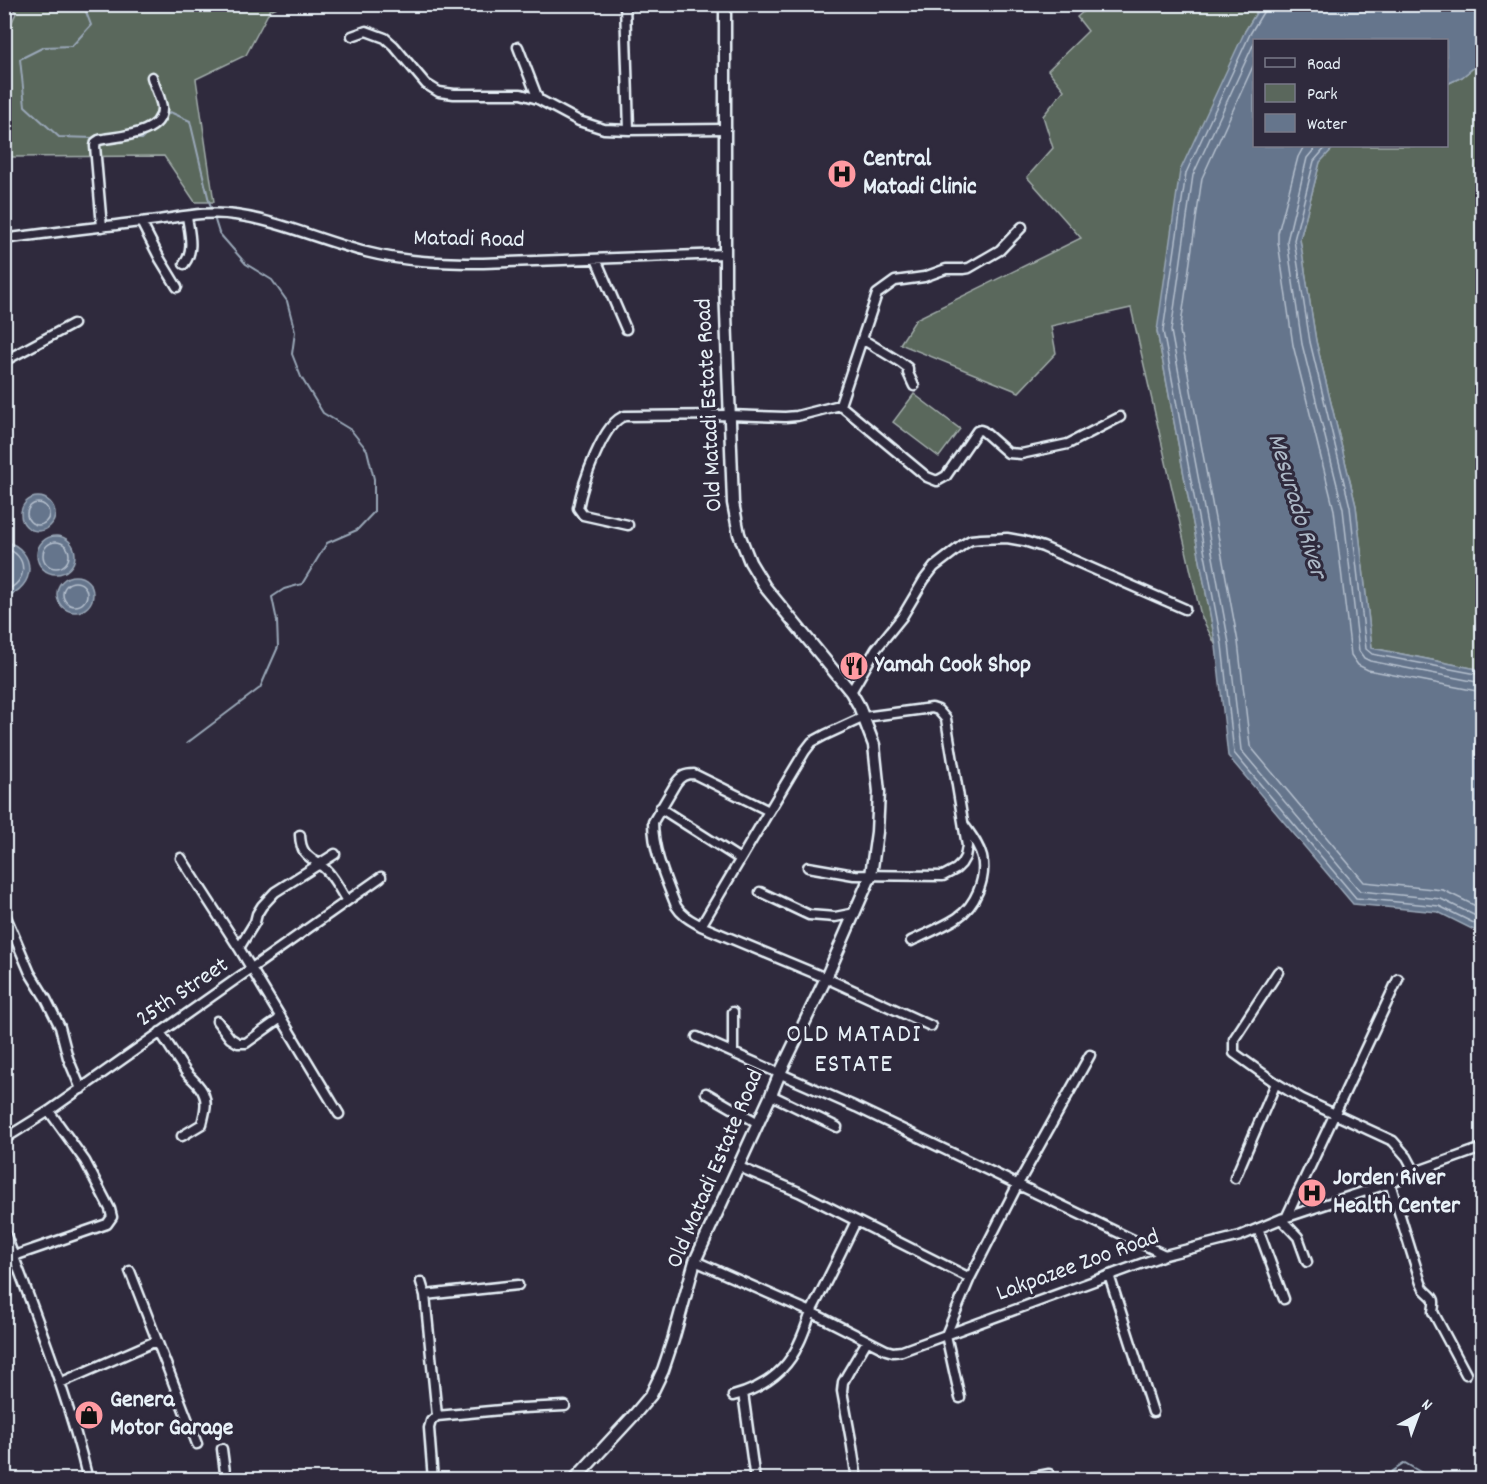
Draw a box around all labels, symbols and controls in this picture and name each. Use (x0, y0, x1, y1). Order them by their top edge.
legend (1253, 39, 1448, 147)
text: Road (1307, 53, 1341, 78)
text: Park (1307, 83, 1338, 108)
text: Water (1307, 113, 1347, 138)
place label: Central Matadi Clinic (863, 143, 977, 205)
hospital icon: Central Matadi Clinic (826, 158, 858, 190)
street label: Matadi Road (413, 222, 525, 258)
street label: Old Matadi Estate Road (687, 297, 733, 513)
water label: Mesurado River (1256, 429, 1337, 586)
place label: Yamah Cook Shop (874, 649, 1031, 683)
restaurant icon: Yamah Cook Shop (838, 650, 870, 682)
street label: 25th Street (130, 949, 236, 1037)
district label: OLD MATADI ESTATE (786, 1017, 922, 1084)
street label: Old Matadi Estate Road (659, 1064, 773, 1274)
place label: Jorden River Health Center (1333, 1162, 1461, 1224)
hospital icon: Jorden River Health Center (1296, 1177, 1328, 1209)
street label: Lakpazee Zoo Road (992, 1221, 1164, 1311)
place label: Genera Motor Garage (110, 1384, 234, 1446)
north arrow (1388, 1385, 1448, 1445)
text: N (1416, 1394, 1437, 1417)
shop icon: Genera Motor Garage (73, 1399, 105, 1431)

